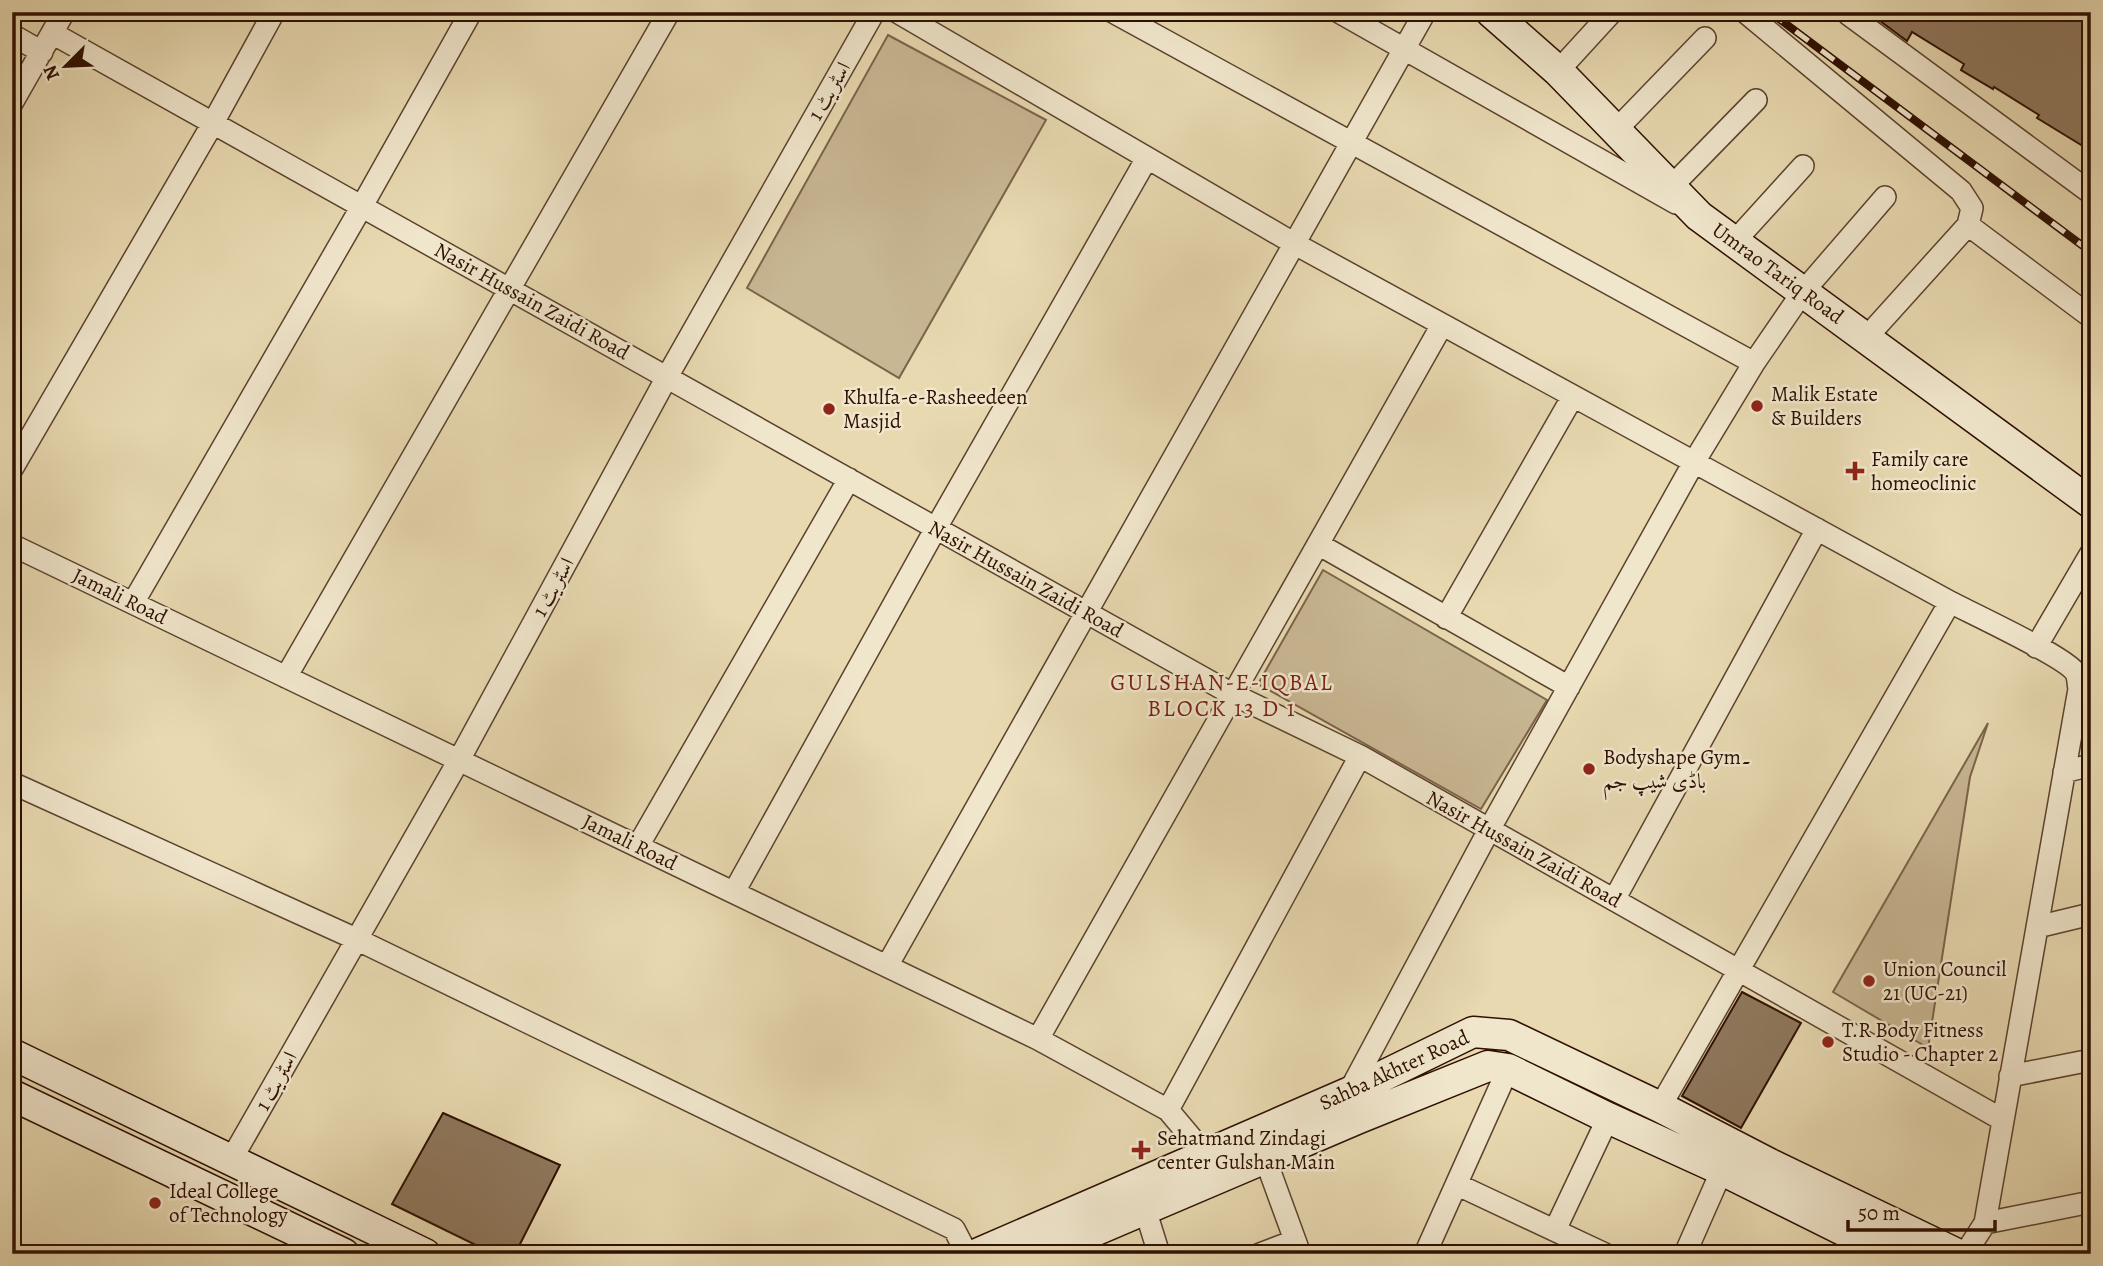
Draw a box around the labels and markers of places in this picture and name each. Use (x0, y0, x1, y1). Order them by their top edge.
place label: Malik Estate & Builders (1771, 380, 1878, 432)
place label: Khulfa-e-Rasheedeen Masjid (843, 383, 1027, 435)
marker: Malik Estate & Builders (1749, 398, 1765, 414)
marker: Khulfa-e-Rasheedeen Masjid (821, 401, 837, 417)
place label: Family care homeoclinic (1871, 445, 1976, 497)
marker: Family care homeoclinic (1845, 461, 1865, 481)
place label: Bodyshape Gym۔ باڈی شیپ جم (1603, 743, 1751, 801)
marker: Bodyshape Gym۔ باڈی شیپ جم (1581, 761, 1597, 777)
place label: Union Council 21 (UC-21) (1883, 955, 2006, 1007)
marker: Union Council 21 (UC-21) (1861, 973, 1877, 989)
place label: T.R Body Fitness Studio - Chapter 2 (1842, 1016, 1998, 1068)
marker: T.R Body Fitness Studio - Chapter 2 (1820, 1034, 1836, 1050)
place label: Sehatmand Zindagi center Gulshan Main (1157, 1124, 1335, 1176)
marker: Sehatmand Zindagi center Gulshan Main (1131, 1140, 1151, 1160)
place label: Ideal College of Technology (169, 1177, 288, 1229)
marker: Ideal College of Technology (147, 1195, 163, 1211)

